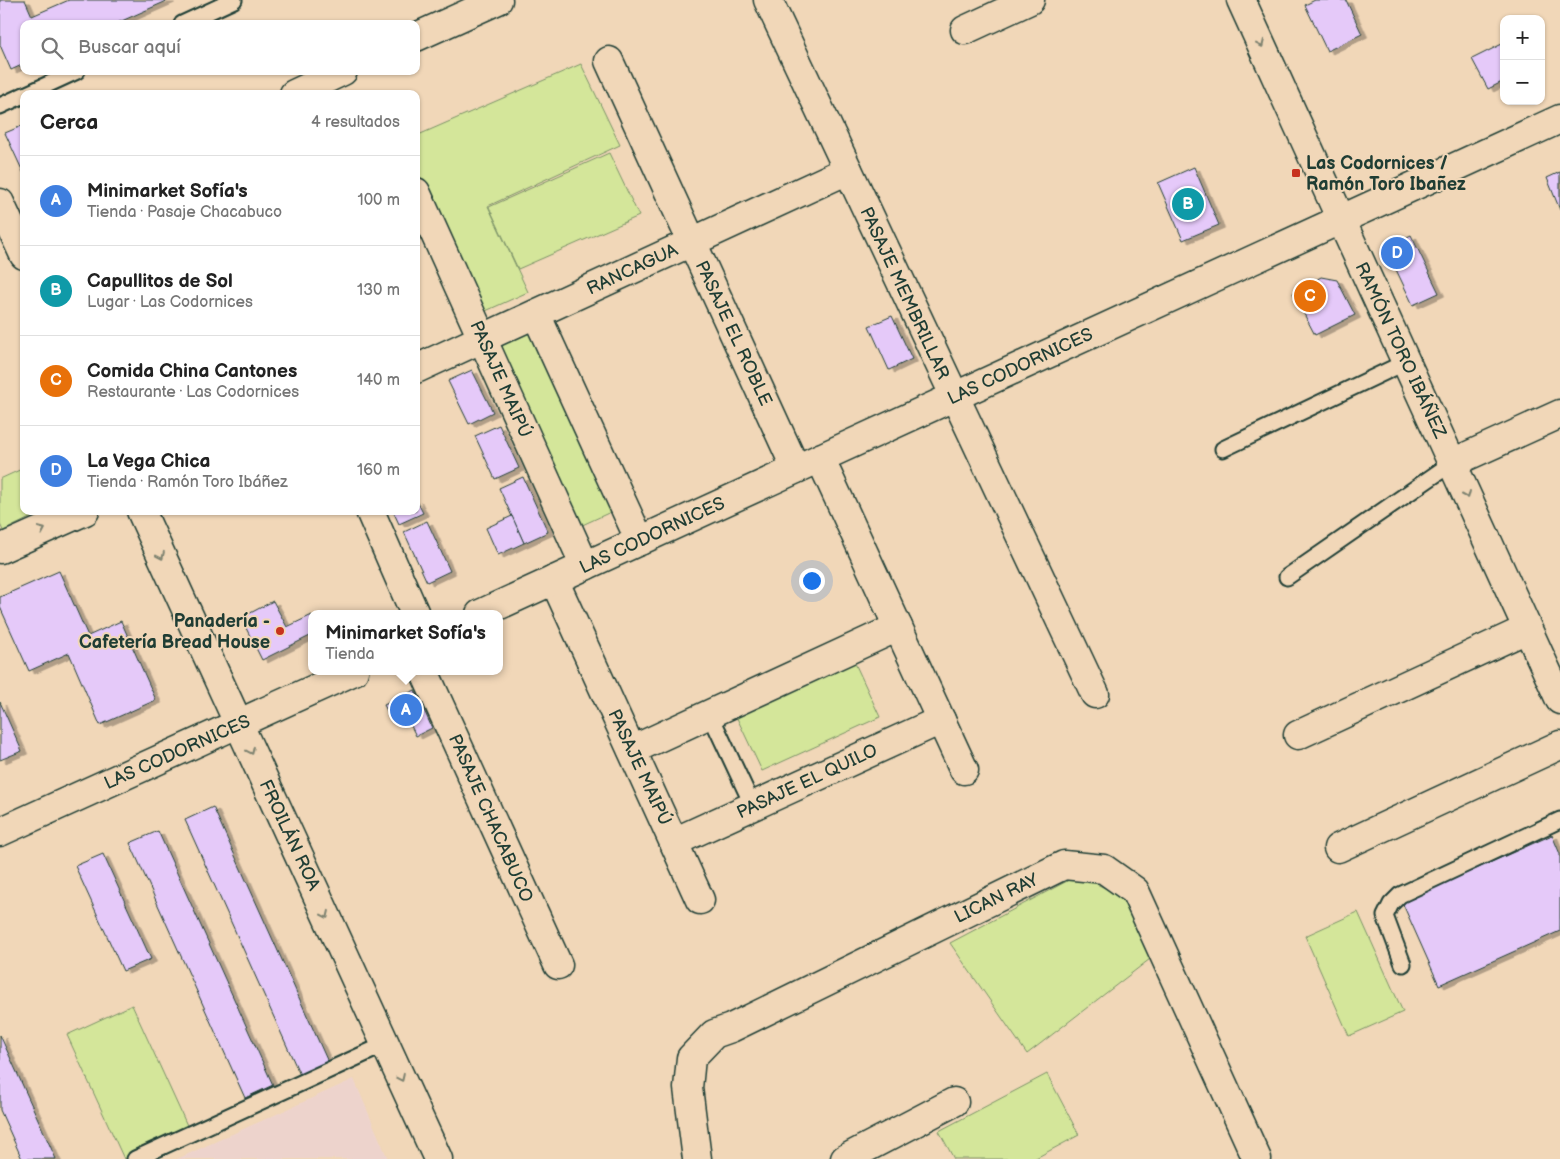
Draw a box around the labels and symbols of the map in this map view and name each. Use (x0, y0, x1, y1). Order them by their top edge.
one-way arrow (1255, 39, 1265, 48)
place label: Las Codornices / Ramón Toro Ibañez (1306, 153, 1466, 195)
marker: Las Codornices / Ramón Toro Ibañez (1290, 167, 1302, 179)
pin: B (1172, 185, 1204, 223)
street label: PASAJE MEMBRILLAR (855, 204, 954, 383)
pin: D (1381, 234, 1413, 272)
street label: RANCAGUA (583, 239, 681, 300)
street label: PASAJE EL ROBLE (691, 257, 776, 409)
street label: RAMÓN TORO IBÁÑEZ (1351, 258, 1452, 442)
pin: C (1294, 277, 1326, 315)
street label: PASAJE MAIPÚ (465, 317, 537, 441)
street label: LAS CODORNICES (944, 324, 1096, 409)
one-way arrow (1460, 490, 1471, 499)
street label: LAS CODORNICES (576, 493, 728, 578)
one-way arrow (37, 526, 46, 537)
one-way arrow (155, 551, 166, 560)
your location (799, 568, 825, 594)
place label: Panadería - Cafetería Bread House (79, 611, 270, 653)
marker: Panadería - Cafetería Bread House (274, 625, 286, 637)
pin: A (390, 691, 422, 729)
street label: PASAJE MAIPÚ (604, 705, 677, 829)
street label: LAS CODORNICES (101, 711, 254, 794)
street label: PASAJE CHACABUCO (444, 731, 537, 905)
street label: PASAJE EL QUILO (734, 740, 881, 823)
one-way arrow (245, 746, 256, 755)
street label: FROILÁN ROA (255, 776, 326, 894)
street label: LICAN RAY (951, 869, 1042, 928)
one-way arrow (320, 909, 330, 918)
one-way arrow (395, 1073, 406, 1082)

